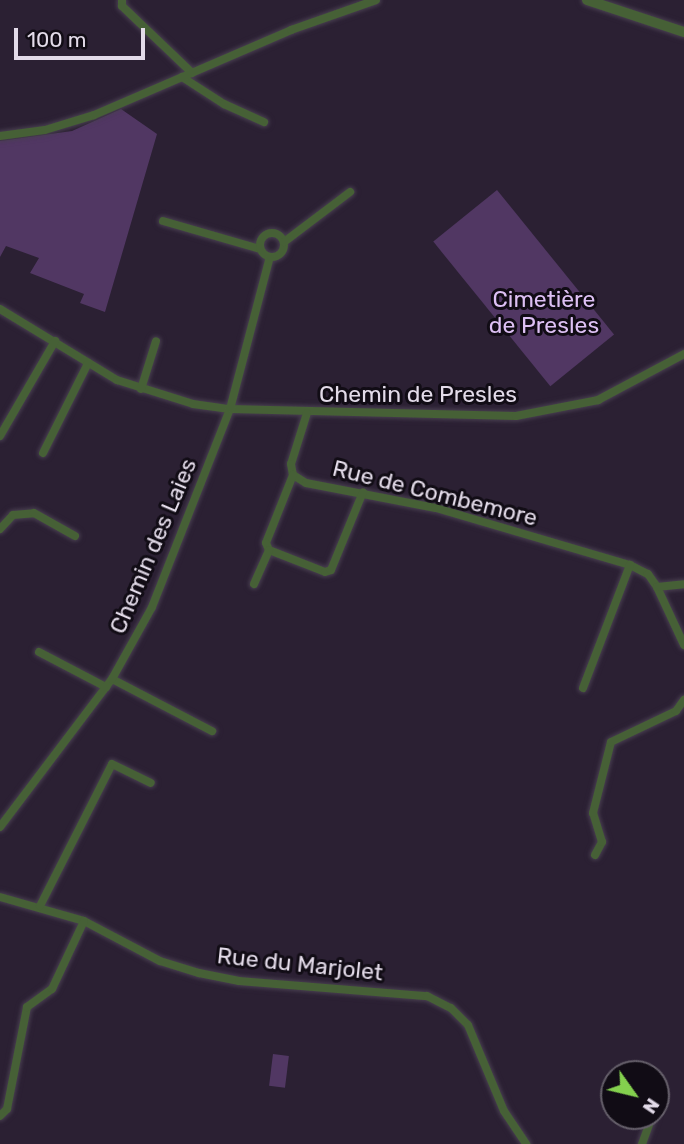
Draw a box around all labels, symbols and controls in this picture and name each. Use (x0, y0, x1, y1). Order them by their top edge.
scale bar (18, 14, 149, 58)
text: 100 m (27, 27, 86, 52)
park label: Cimetière de Presles (489, 285, 599, 339)
street label: Chemin de Presles (319, 380, 517, 408)
street label: Chemin des Laies (104, 454, 202, 638)
street label: Rue de Combemore (330, 454, 540, 532)
street label: Rue du Marjolet (216, 942, 384, 986)
north arrow (600, 1060, 670, 1130)
text: N (638, 1094, 665, 1118)

